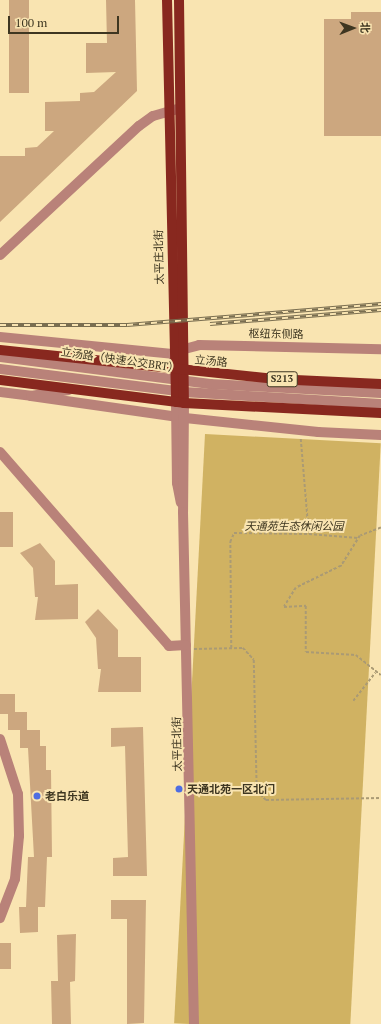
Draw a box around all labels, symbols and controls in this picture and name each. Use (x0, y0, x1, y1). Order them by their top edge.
scale bar (10, 8, 121, 34)
north arrow (333, 8, 373, 48)
text: 100 m (15, 15, 47, 30)
text: 北 (358, 22, 372, 33)
street label: 太平庄北街 (152, 229, 166, 285)
street label: 枢纽东侧路 (248, 327, 304, 341)
street label: 立汤路（快速公交BRT） (60, 345, 180, 375)
street label: 立汤路 (194, 353, 228, 369)
road number: S213 (266, 371, 298, 387)
park label: 天通苑生态休闲公园 (245, 519, 343, 533)
street label: 太平庄北街 (170, 716, 184, 772)
place label: 天通北苑一区北门 (187, 782, 275, 796)
marker: 天通北苑一区北门 (174, 784, 184, 794)
place label: 老白乐道 (45, 789, 89, 803)
marker: 老白乐道 (32, 791, 42, 801)

